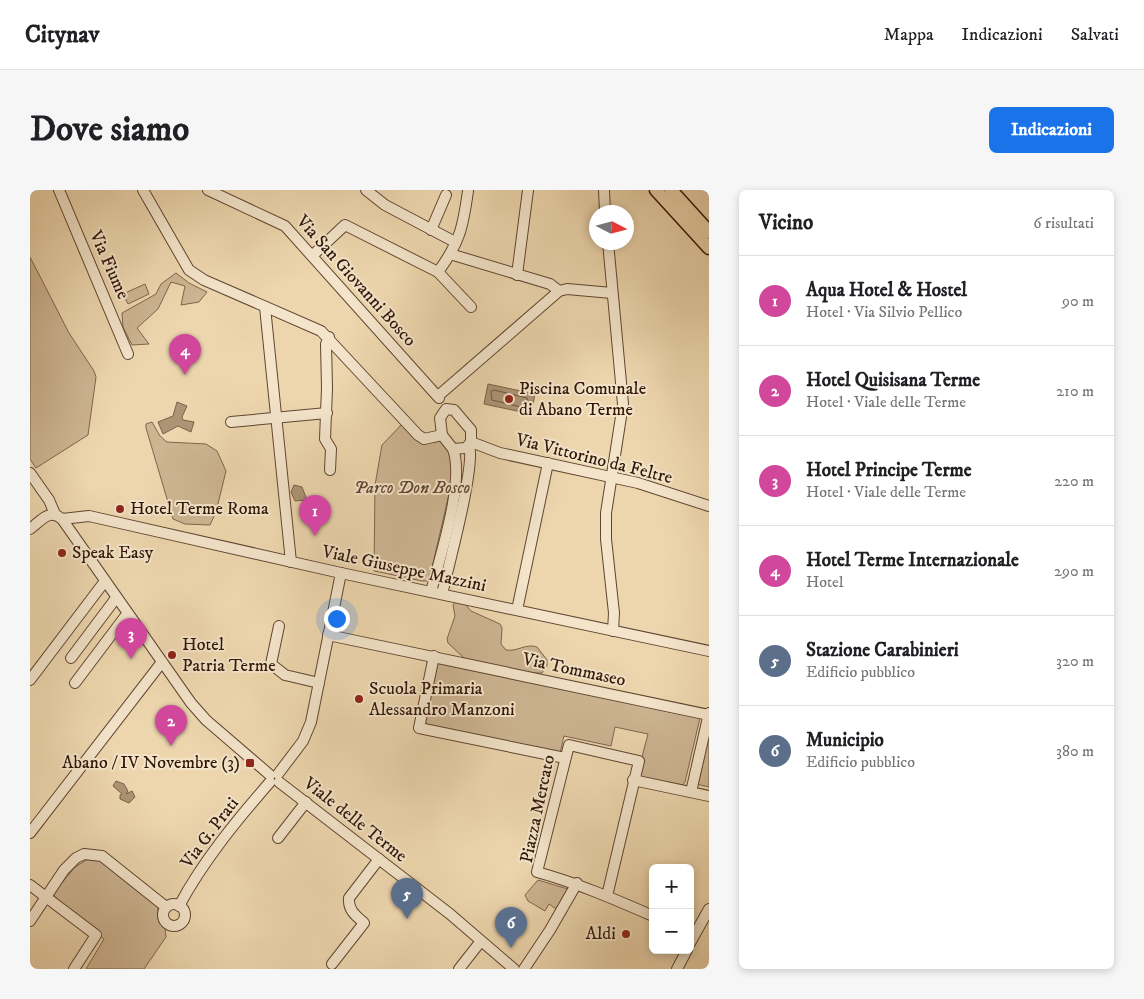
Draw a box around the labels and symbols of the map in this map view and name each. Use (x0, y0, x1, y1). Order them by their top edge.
north arrow (589, 205, 634, 250)
street label: Via San Giovanni Bosco (291, 210, 421, 351)
street label: Via Fiume (84, 226, 134, 303)
pin: 4 (169, 334, 201, 375)
place label: Piscina Comunale di Abano Terme (519, 378, 646, 421)
marker: Piscina Comunale di Abano Terme (503, 393, 515, 405)
street label: Via Vittorino da Feltre (512, 429, 675, 489)
park label: Parco Don Bosco (354, 477, 471, 499)
pin: 1 (299, 495, 331, 536)
place label: Hotel Terme Roma (130, 498, 269, 520)
marker: Hotel Terme Roma (114, 503, 126, 515)
street label: Viale Giuseppe Mazzini (319, 541, 488, 597)
place label: Speak Easy (72, 542, 154, 564)
marker: Speak Easy (56, 547, 68, 559)
your location (324, 606, 350, 632)
pin: 3 (115, 618, 147, 659)
place label: Hotel Patria Terme (182, 634, 276, 677)
street label: Via Tommaseo (519, 648, 628, 692)
marker: Hotel Patria Terme (166, 649, 178, 661)
place label: Scuola Primaria Alessandro Manzoni (369, 678, 515, 721)
marker: Scuola Primaria Alessandro Manzoni (353, 693, 365, 705)
pin: 2 (155, 705, 187, 746)
place label: Abano / IV Novembre (3) (62, 752, 240, 774)
street label: Piazza Mercato (516, 753, 560, 865)
marker: Abano / IV Novembre (3) (244, 757, 256, 769)
street label: Viale delle Terme (298, 772, 411, 867)
street label: Via G. Prati (176, 793, 244, 874)
pin: 5 (391, 878, 423, 919)
pin: 6 (495, 907, 527, 948)
place label: Aldi (586, 923, 616, 945)
marker: Aldi (620, 928, 632, 940)

